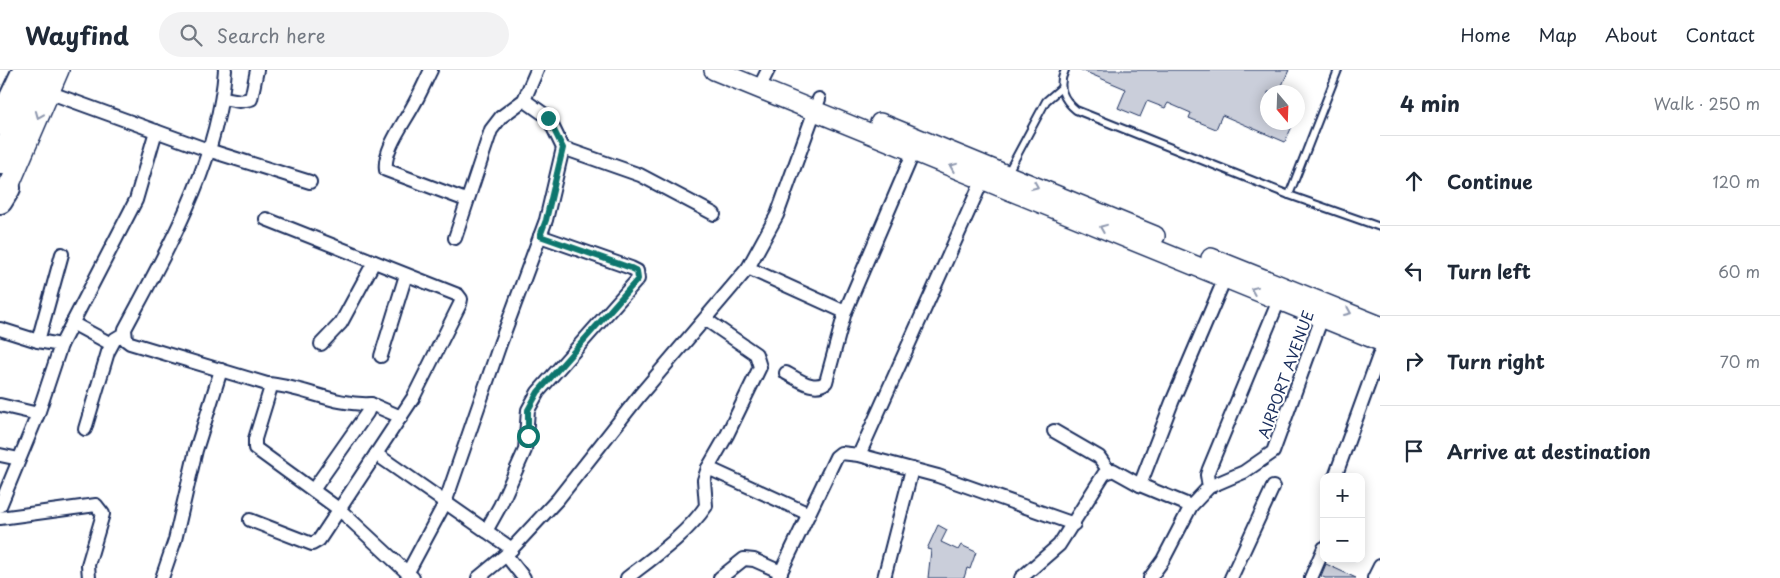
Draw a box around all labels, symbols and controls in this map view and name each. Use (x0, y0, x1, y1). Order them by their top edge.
search box (159, 12, 509, 57)
text: Wayfind (25, 17, 129, 53)
icon: search (177, 21, 205, 49)
text: Search here (217, 21, 325, 49)
text: Home (1460, 21, 1510, 48)
text: Map (1538, 21, 1577, 48)
text: About (1605, 21, 1657, 48)
text: Contact (1685, 21, 1755, 48)
north arrow (1260, 85, 1305, 130)
text: 4 min (1400, 87, 1460, 119)
text: Walk · 250 m (1654, 91, 1760, 115)
route end (537, 107, 560, 130)
one-way arrow (34, 110, 44, 118)
one-way arrow (949, 163, 958, 173)
icon: ahead (1400, 167, 1428, 195)
text: Continue (1447, 167, 1533, 195)
text: 120 m (1713, 169, 1760, 193)
one-way arrow (1030, 180, 1039, 191)
one-way arrow (1099, 224, 1108, 235)
icon: left (1400, 257, 1428, 285)
text: Turn left (1447, 257, 1531, 285)
text: 60 m (1718, 259, 1760, 283)
one-way arrow (1250, 285, 1259, 296)
one-way arrow (1343, 306, 1352, 317)
street label: AIRPORT AVENUE (1251, 307, 1319, 441)
icon: right (1400, 347, 1428, 375)
text: Turn right (1447, 347, 1545, 375)
text: 70 m (1720, 349, 1760, 373)
route start (517, 425, 540, 448)
icon: arrive (1400, 437, 1428, 465)
text: Arrive at destination (1447, 437, 1651, 465)
map controls (1320, 473, 1365, 563)
button: + (1320, 473, 1365, 518)
button: − (1320, 518, 1365, 563)

